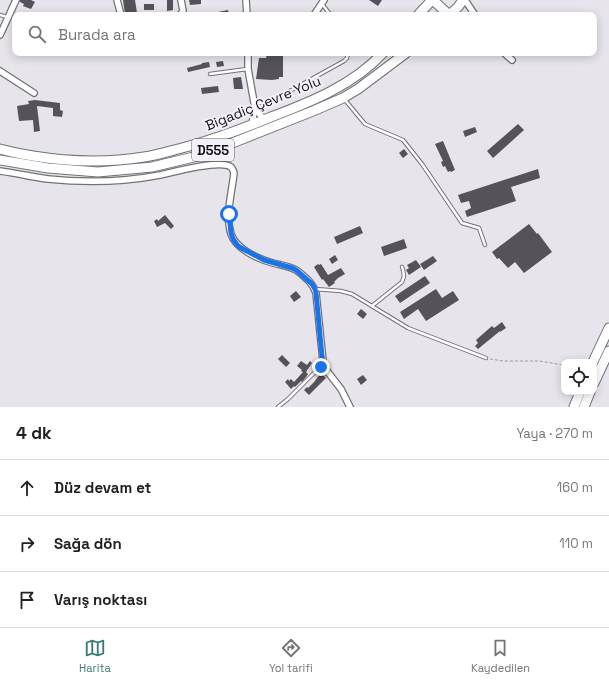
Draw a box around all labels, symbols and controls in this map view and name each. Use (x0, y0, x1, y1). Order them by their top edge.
search box (12, 12, 597, 56)
icon: search (26, 23, 48, 45)
text: Burada ara (58, 25, 136, 44)
street label: Bigadiç Çevre Yolu (203, 72, 323, 134)
road number: D555 (192, 139, 234, 161)
route start (220, 205, 238, 223)
route end (312, 358, 330, 376)
map controls (561, 359, 597, 395)
button: locate (561, 359, 597, 395)
text: 4 dk (16, 422, 52, 444)
text: Yaya · 270 m (516, 425, 593, 442)
icon: ahead (16, 477, 38, 499)
text: Düz devam et (54, 478, 151, 497)
text: 160 m (557, 479, 593, 496)
icon: right (16, 533, 38, 555)
text: Sağa dön (54, 534, 122, 553)
text: 110 m (559, 535, 593, 552)
icon: arrive (16, 589, 38, 611)
text: Varış noktası (54, 590, 147, 609)
tab: Harita (79, 637, 111, 675)
tab: Yol tarifi (269, 637, 313, 675)
tab: Kaydedilen (471, 637, 530, 675)

